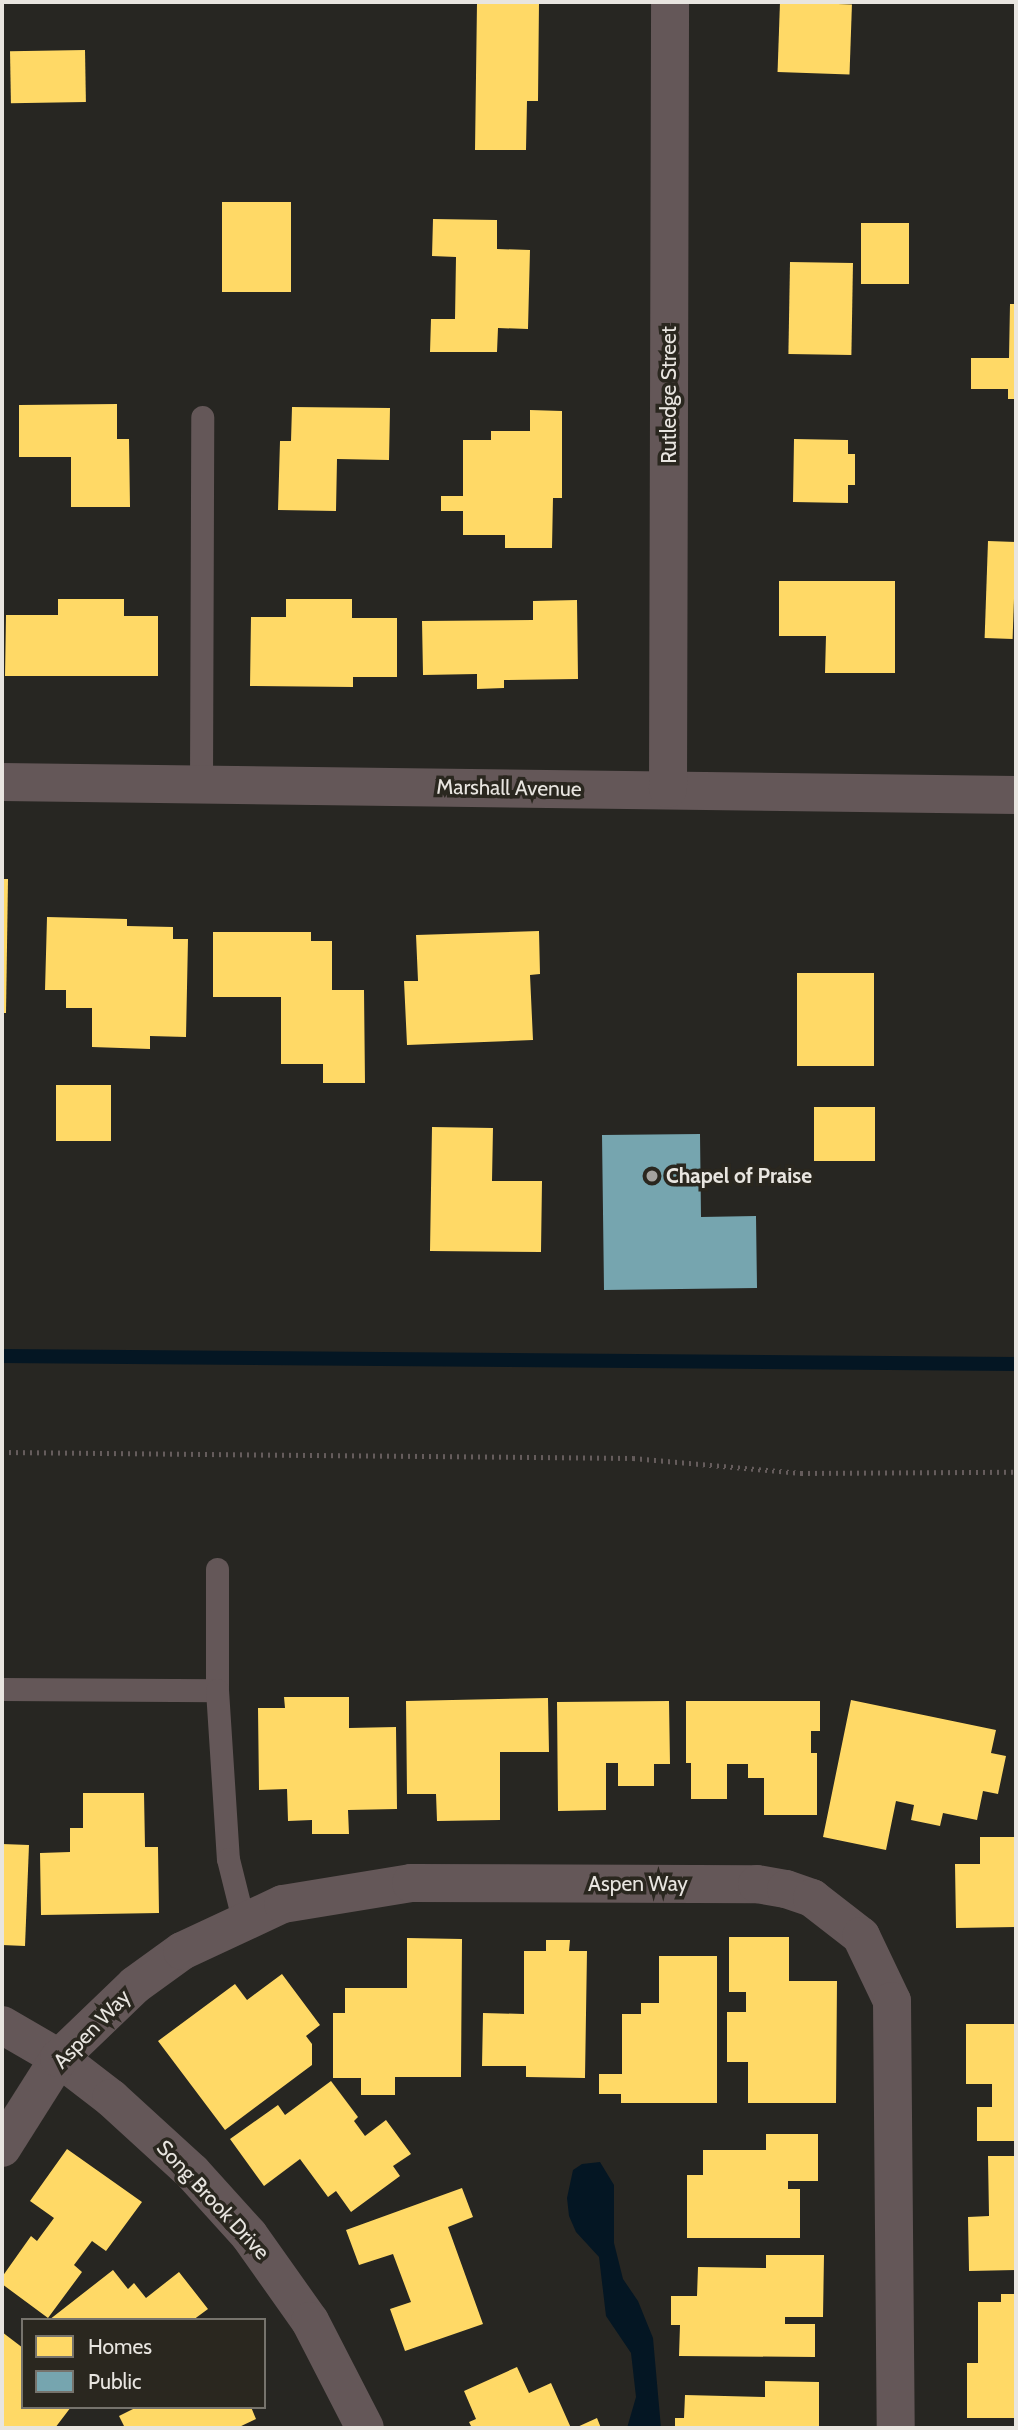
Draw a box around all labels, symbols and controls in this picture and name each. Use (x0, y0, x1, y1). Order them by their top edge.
street label: Rutledge Street (656, 326, 682, 464)
street label: Marshall Avenue (436, 774, 582, 802)
place label: Chapel of Praise (666, 1163, 812, 1189)
marker: Chapel of Praise (644, 1168, 660, 1184)
street label: Aspen Way (588, 1871, 688, 1897)
street label: Aspen Way (48, 1984, 136, 2074)
street label: Song Brook Drive (151, 2135, 275, 2265)
legend (21, 2318, 266, 2409)
text: Homes (88, 2334, 152, 2359)
text: Public (88, 2369, 142, 2394)

